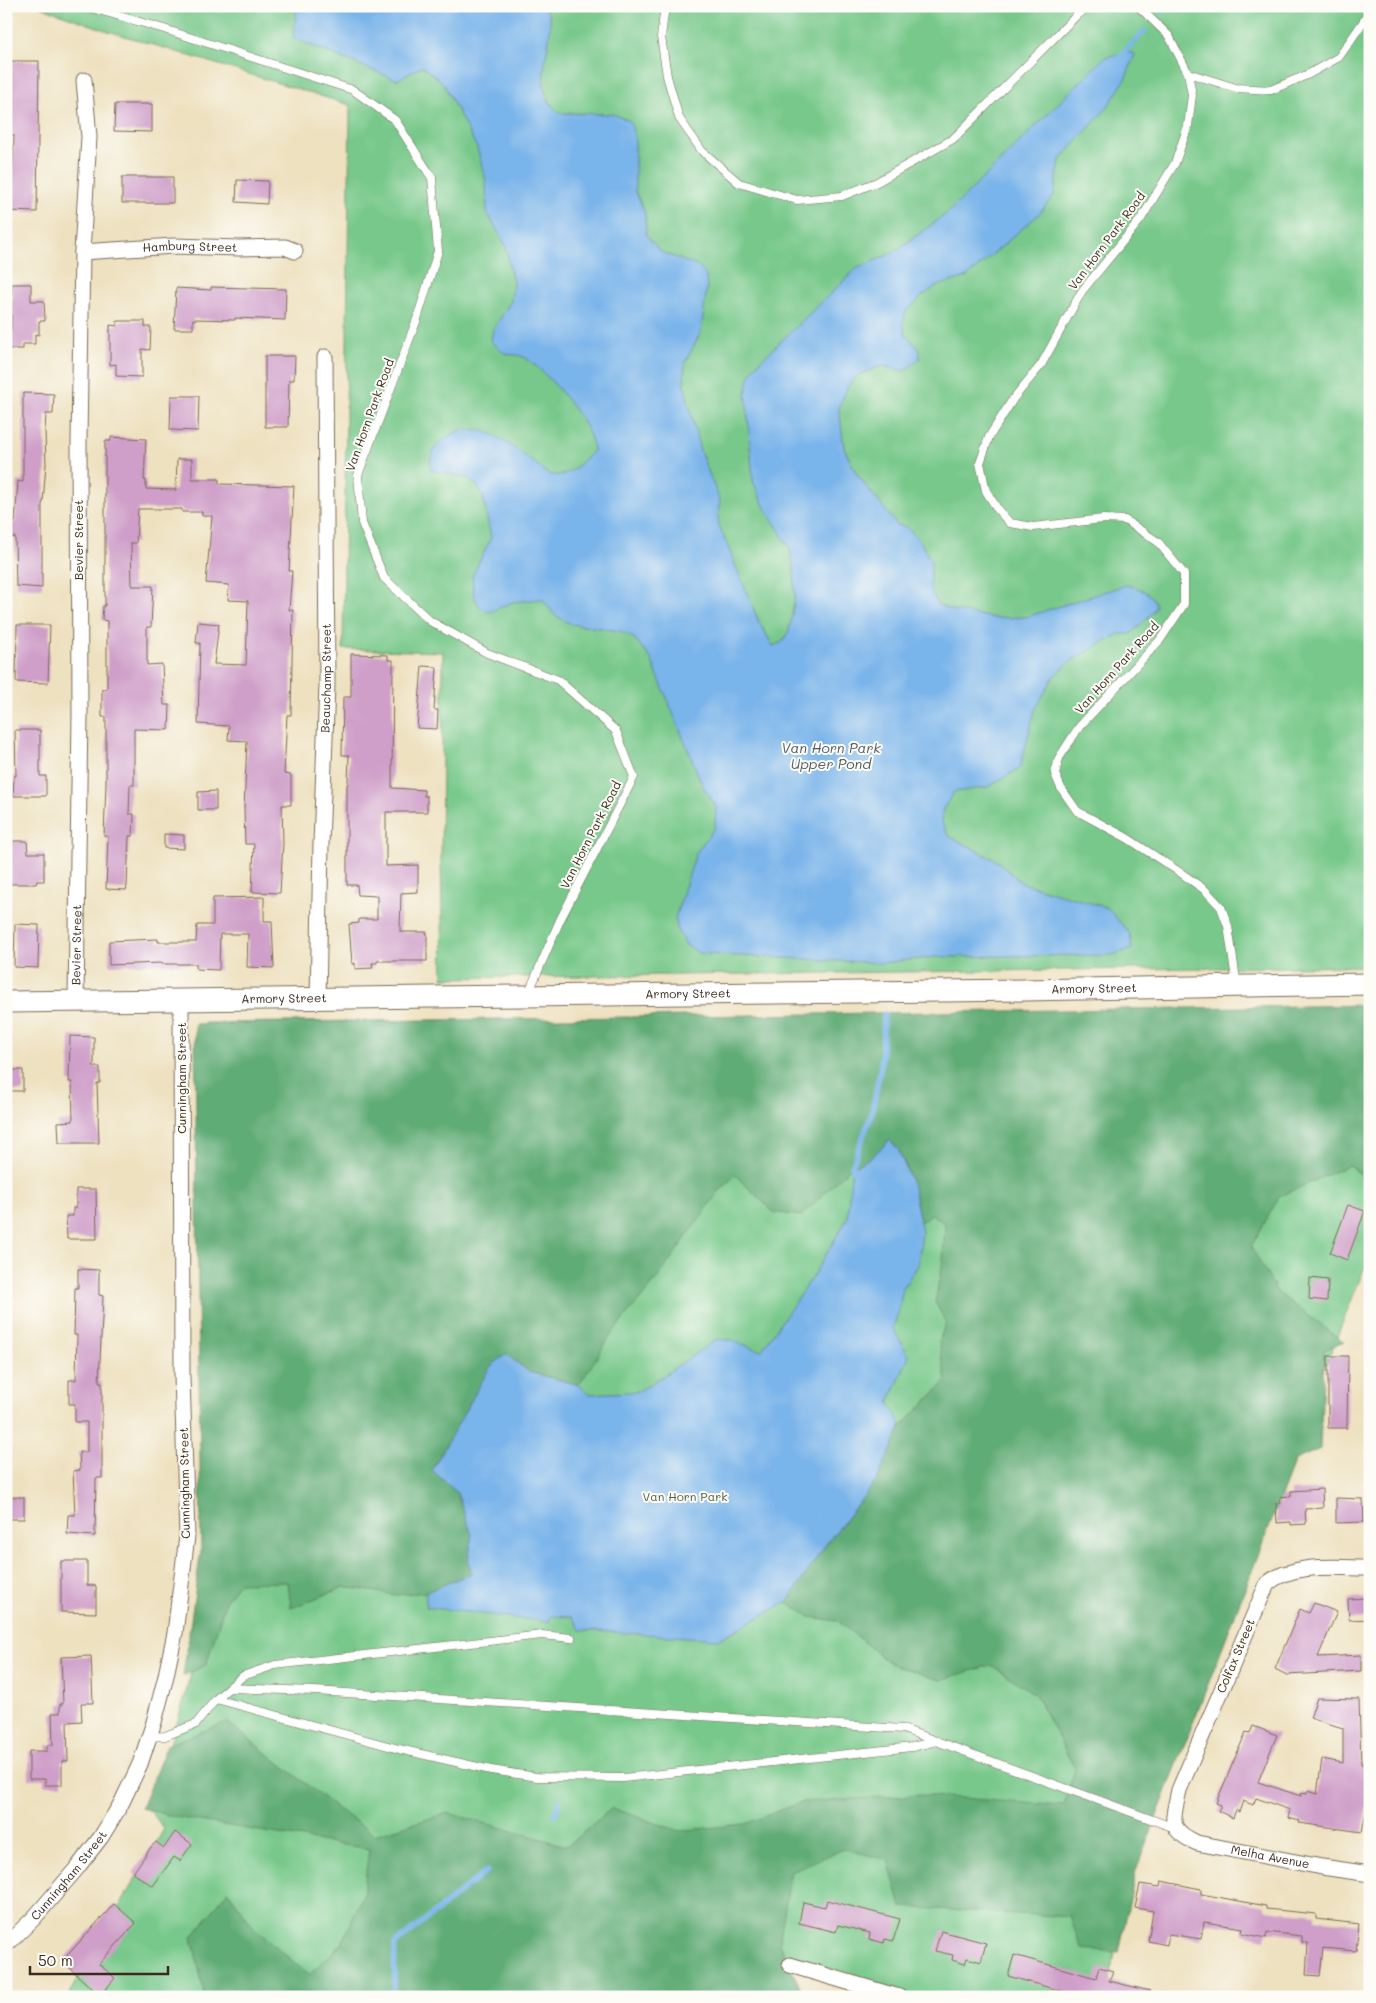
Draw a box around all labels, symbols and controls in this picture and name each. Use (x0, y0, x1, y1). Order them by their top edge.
street label: Van Horn Park Road (1064, 188, 1149, 293)
street label: Hamburg Street (142, 237, 238, 255)
street label: Van Horn Park Road (341, 356, 397, 473)
street label: Bevier Street (70, 500, 86, 580)
street label: Van Horn Park Road (1071, 618, 1162, 717)
street label: Beauchamp Street (316, 623, 334, 733)
water label: Van Horn Park Upper Pond (781, 738, 881, 773)
street label: Van Horn Park Road (556, 778, 624, 891)
street label: Bevier Street (67, 905, 84, 985)
street label: Armory Street (1051, 979, 1137, 997)
street label: Armory Street (645, 984, 731, 1001)
street label: Armory Street (241, 989, 327, 1006)
street label: Cunningham Street (173, 1022, 189, 1134)
street label: Cunningham Street (175, 1427, 193, 1539)
park label: Van Horn Park (642, 1488, 728, 1504)
street label: Colfax Street (1212, 1616, 1258, 1695)
street label: Cunningham Street (27, 1827, 110, 1923)
street label: Melha Avenue (1230, 1841, 1311, 1871)
scale bar (30, 1943, 168, 1975)
text: 50 m (38, 1950, 73, 1970)

